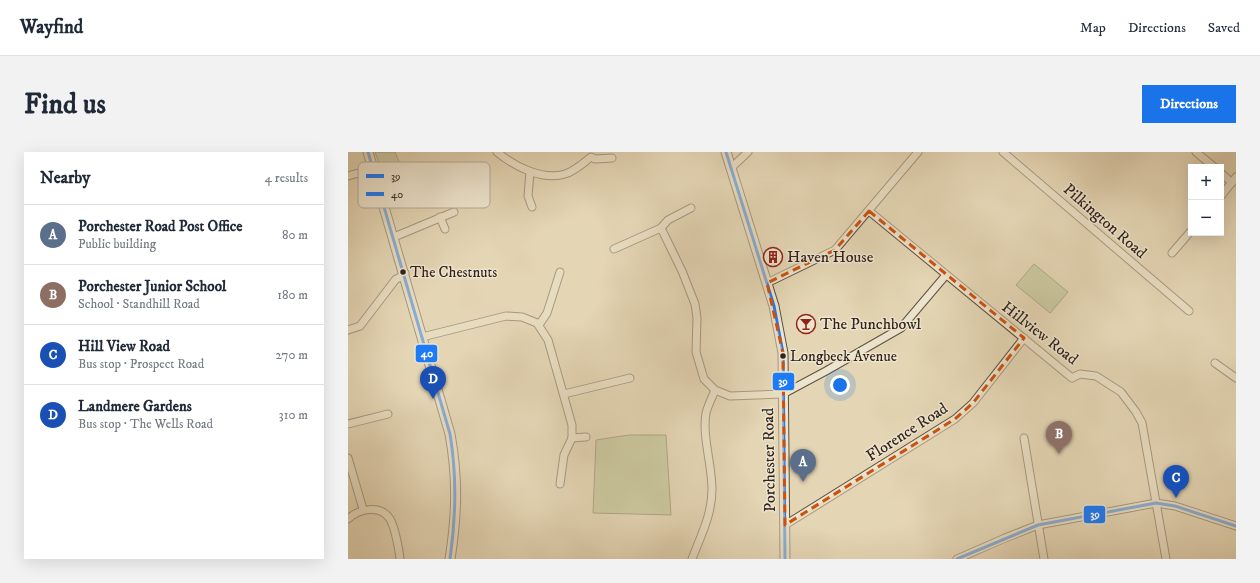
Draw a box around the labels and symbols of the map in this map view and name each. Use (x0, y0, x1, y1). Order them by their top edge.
legend (358, 162, 490, 208)
text: 39 (391, 170, 401, 184)
street label: Pilkington Road (1059, 179, 1151, 263)
text: 40 (391, 188, 403, 202)
building icon: Haven House (762, 246, 784, 268)
place label: Haven House (787, 247, 874, 267)
place label: The Chestnuts (410, 263, 497, 282)
marker: The Chestnuts (398, 267, 408, 277)
street label: Hillview Road (998, 297, 1082, 369)
bar icon: The Punchbowl (795, 313, 817, 335)
place label: The Punchbowl (820, 314, 921, 334)
line badge: 40 (415, 344, 438, 363)
text: 40 (420, 347, 433, 361)
place label: Longbeck Avenue (790, 347, 897, 366)
marker: Longbeck Avenue (778, 351, 788, 361)
pin: D (420, 366, 446, 399)
line badge: 39 (772, 372, 795, 391)
text: 39 (778, 375, 788, 389)
your location (830, 375, 850, 395)
street label: Florence Road (862, 398, 952, 466)
street label: Porchester Road (758, 408, 780, 512)
pin: B (1046, 421, 1072, 454)
pin: A (790, 449, 816, 482)
pin: C (1163, 465, 1189, 498)
line badge: 39 (1083, 505, 1106, 524)
text: 39 (1090, 508, 1100, 522)

